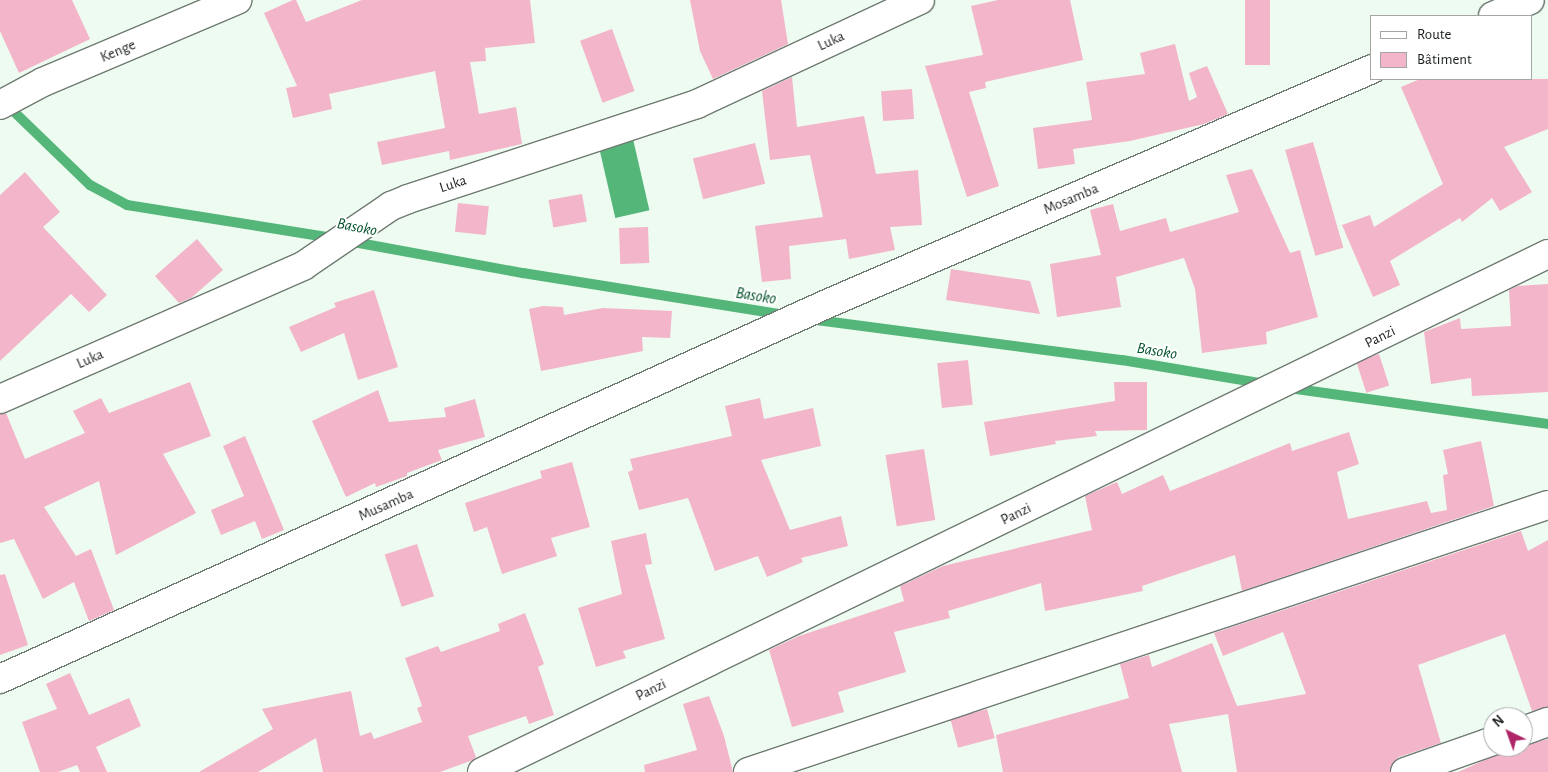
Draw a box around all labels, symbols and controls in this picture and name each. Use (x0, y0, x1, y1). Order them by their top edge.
legend (1370, 15, 1533, 80)
street label: Luka (815, 27, 847, 55)
text: Route (1417, 27, 1451, 42)
street label: Kenge (98, 36, 138, 66)
text: Bâtiment (1417, 52, 1472, 67)
street label: Luka (437, 171, 469, 197)
street label: Mosamba (1041, 179, 1101, 219)
water label: Basoko (335, 214, 379, 240)
water label: Basoko (734, 283, 778, 309)
street label: Panzi (1362, 322, 1398, 352)
water label: Basoko (1135, 338, 1179, 364)
street label: Luka (74, 345, 106, 373)
street label: Musamba (356, 485, 416, 525)
street label: Panzi (998, 499, 1034, 529)
street label: Panzi (633, 675, 669, 705)
north arrow (1483, 707, 1533, 757)
text: N (1490, 713, 1507, 730)

